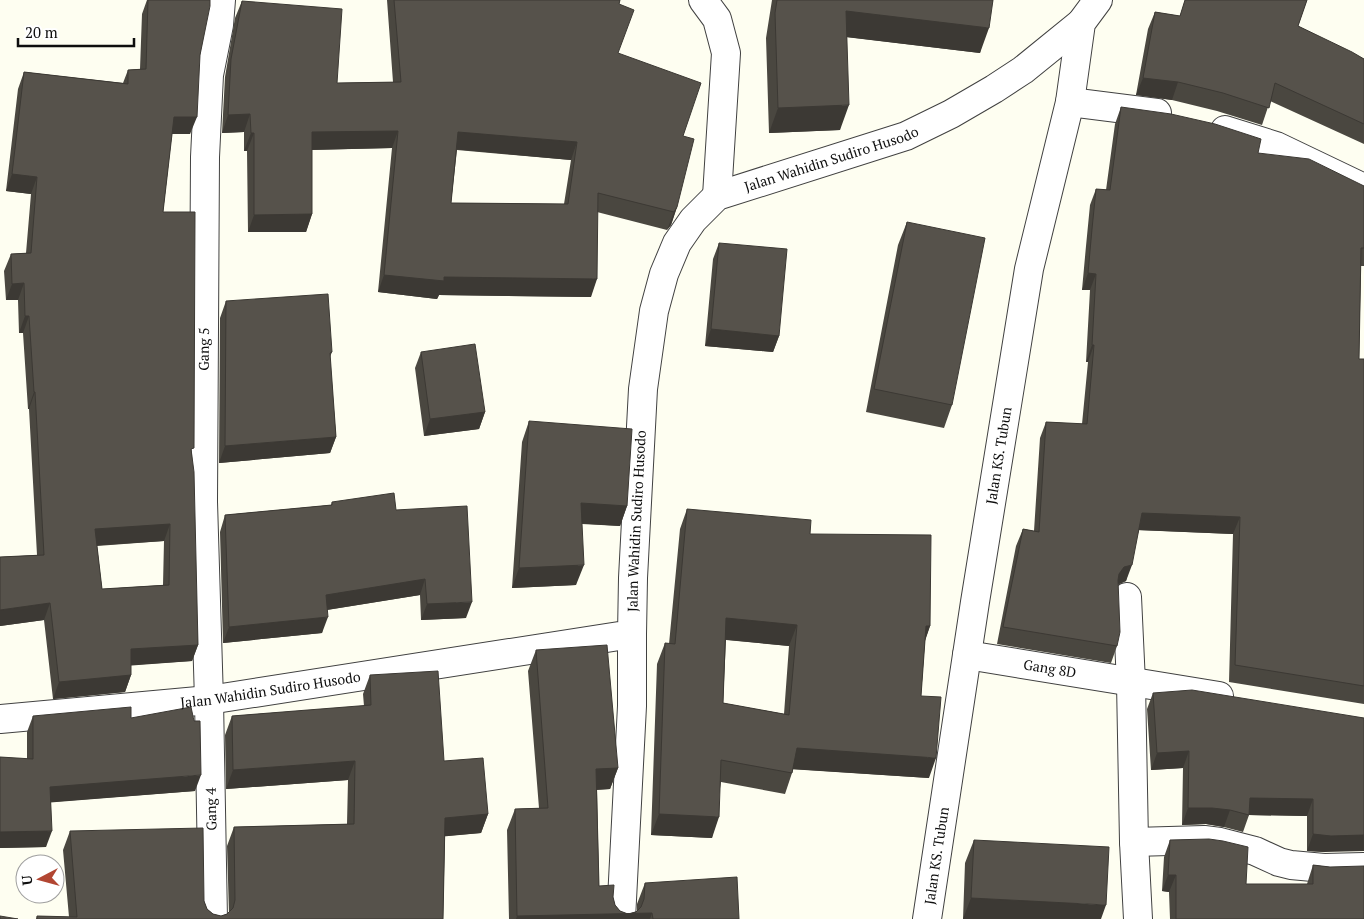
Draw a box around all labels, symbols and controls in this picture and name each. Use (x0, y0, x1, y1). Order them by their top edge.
scale bar (18, 15, 134, 47)
text: 20 m (25, 22, 58, 42)
street label: Jalan Wahidin Sudiro Husodo (742, 121, 922, 196)
street label: Gang 5 (194, 327, 213, 371)
street label: Jalan KS. Tubun (981, 405, 1016, 506)
street label: Jalan Wahidin Sudiro Husodo (622, 429, 650, 612)
street label: Gang 8D (1022, 654, 1078, 682)
street label: Jalan Wahidin Sudiro Husodo (179, 666, 362, 712)
street label: Gang 4 (201, 787, 220, 831)
street label: Jalan KS. Tubun (919, 805, 953, 906)
north arrow (15, 854, 65, 904)
text: U (17, 874, 37, 886)

